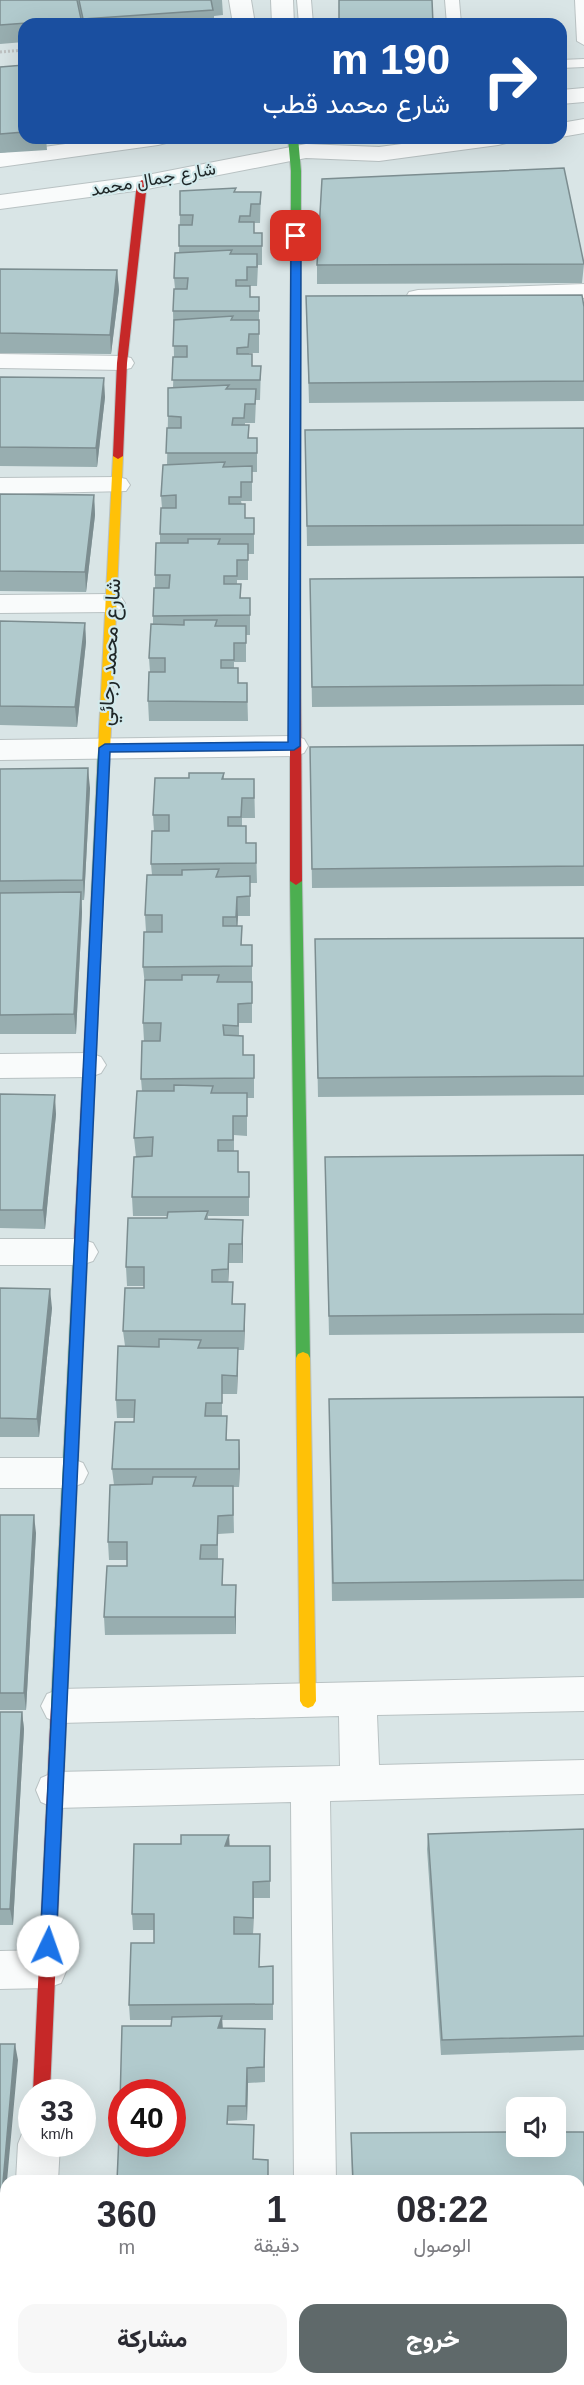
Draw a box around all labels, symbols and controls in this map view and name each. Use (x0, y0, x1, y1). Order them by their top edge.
text: 190 m (331, 36, 450, 83)
icon: right (471, 42, 549, 120)
text: شارع محمد قطب (262, 89, 450, 119)
street label: شارع جمال محمد (89, 158, 217, 202)
pin (270, 210, 321, 261)
icon: arrive (279, 219, 312, 252)
street label: شارع محمد رجائي (94, 578, 130, 727)
position arrow (16, 1914, 80, 1978)
speed limit sign: 40 (108, 2079, 186, 2157)
text: 33 (40, 2094, 74, 2127)
map controls (506, 2097, 566, 2157)
button: sound (506, 2097, 566, 2157)
text: km/h (41, 2125, 73, 2142)
text: 1 (267, 2189, 287, 2230)
text: 08:22 (396, 2189, 488, 2230)
text: 360 (97, 2194, 157, 2235)
text: دقيقة (253, 2234, 300, 2256)
text: الوصول (413, 2234, 471, 2256)
text: m (118, 2236, 135, 2258)
button: مشاركة (18, 2304, 287, 2373)
button: خروج (299, 2304, 567, 2373)

